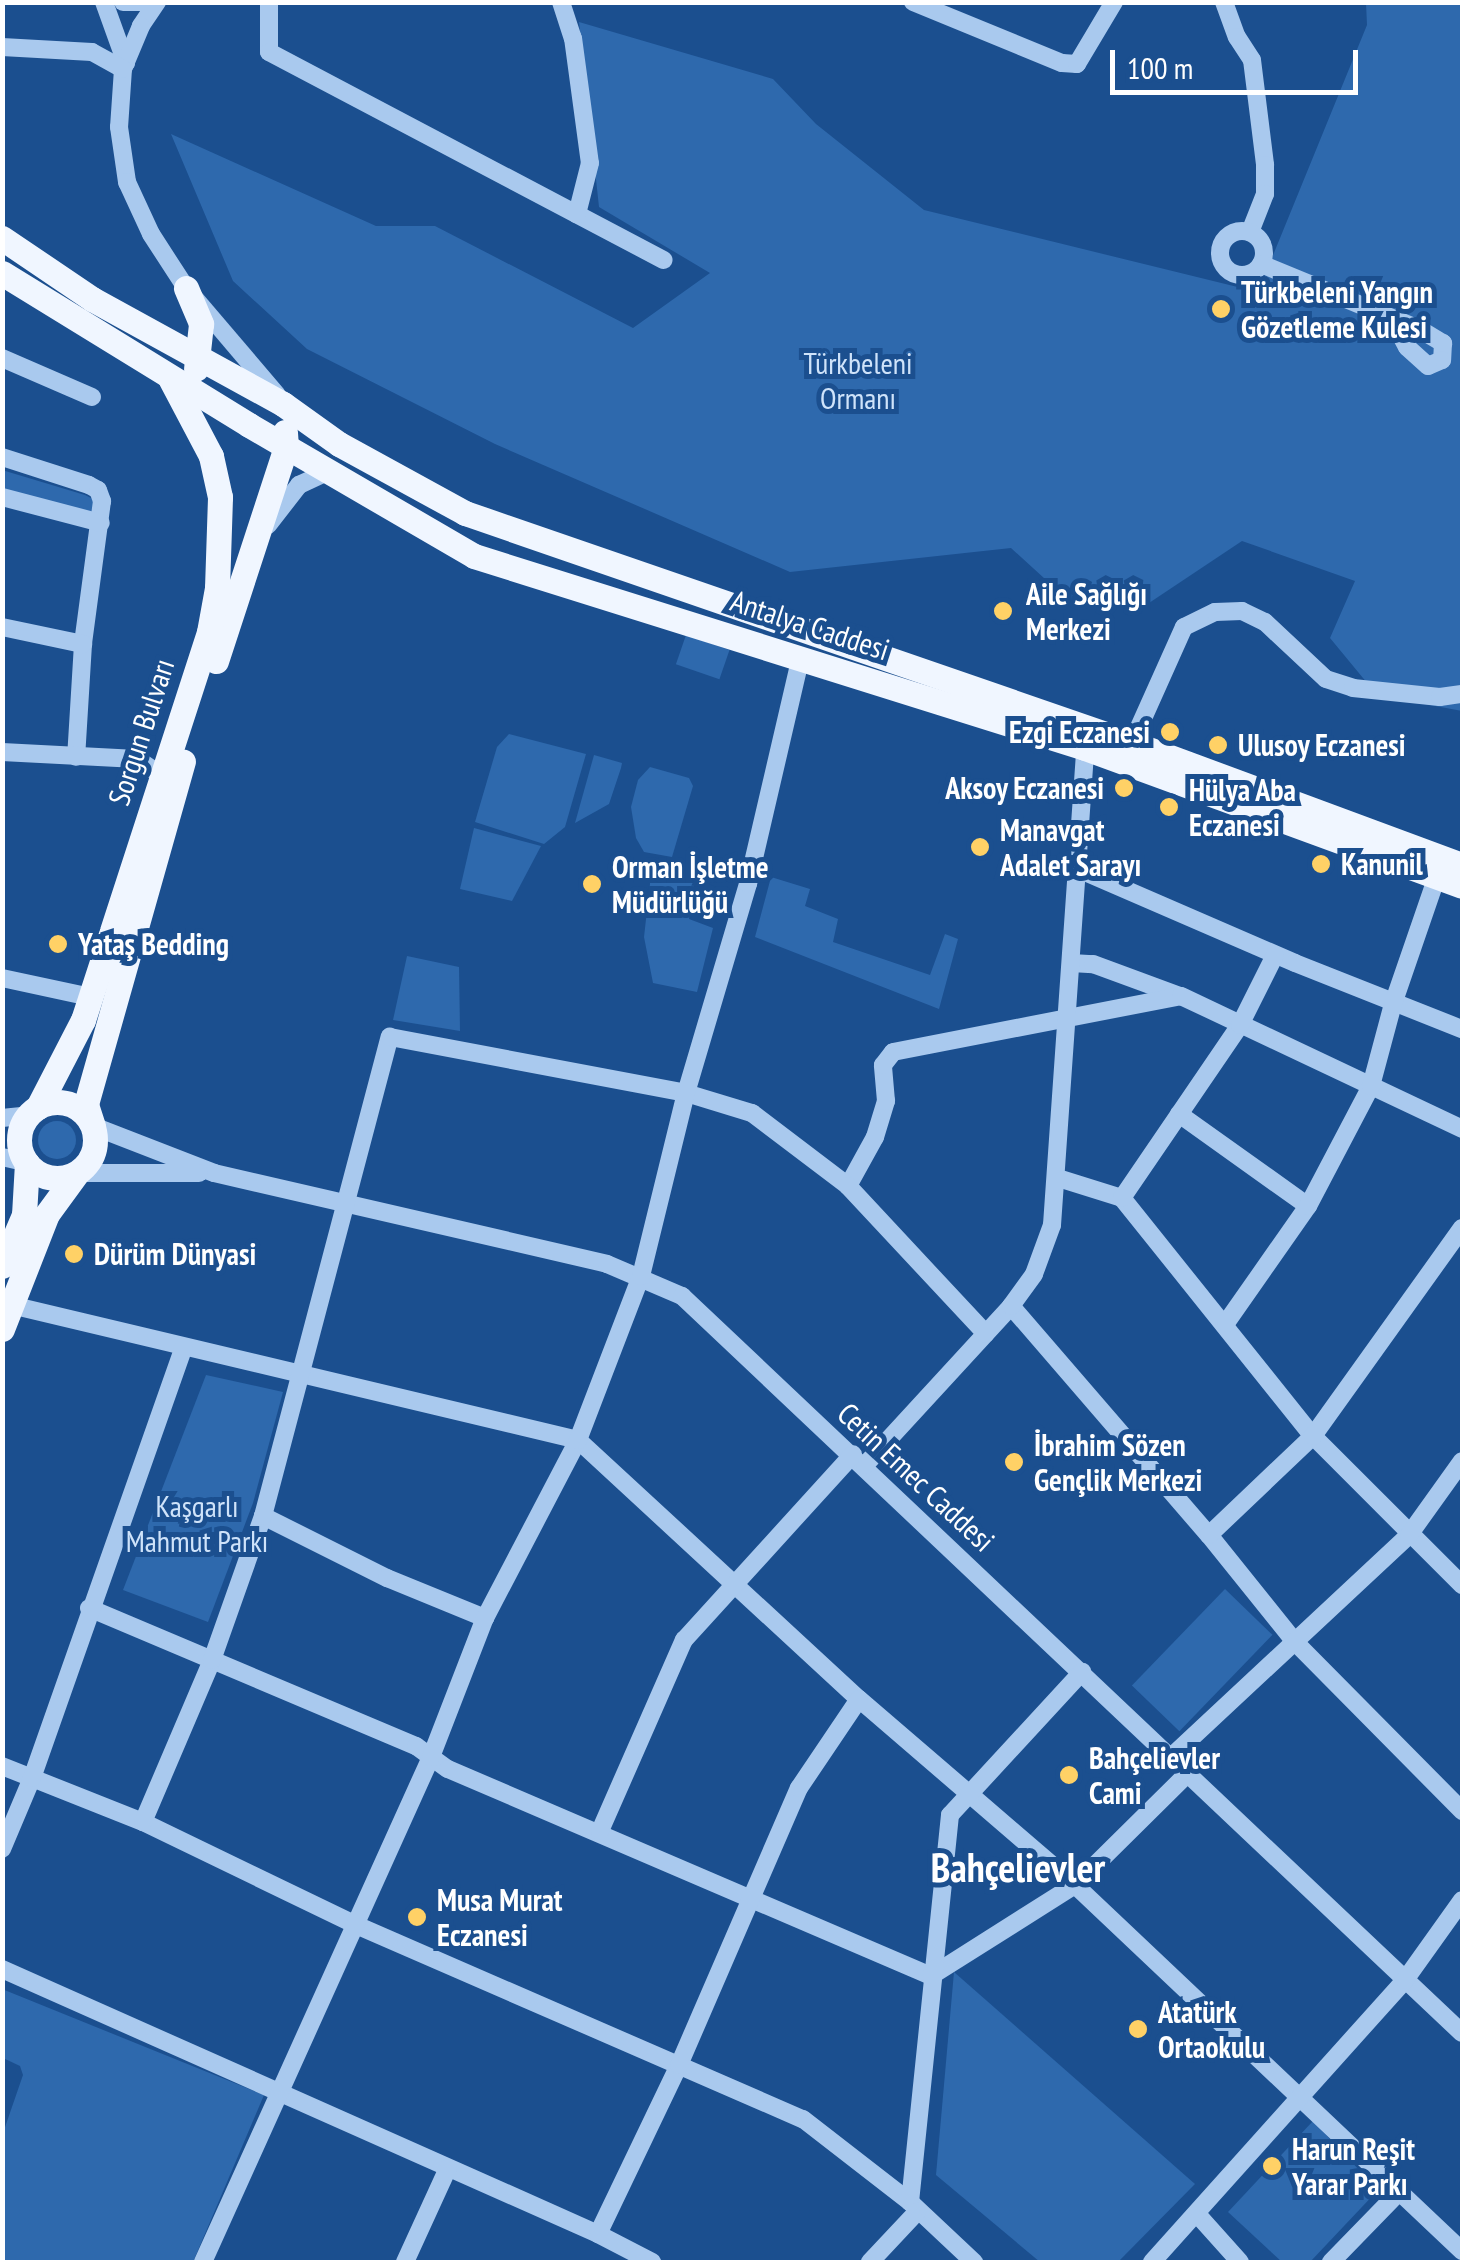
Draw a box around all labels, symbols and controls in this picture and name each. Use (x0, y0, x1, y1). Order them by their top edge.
scale bar (1115, 30, 1362, 92)
text: 100 m (1127, 48, 1193, 87)
place label: Türkbeleni Yangın Gözetleme Kulesi (1241, 274, 1434, 344)
marker: Türkbeleni Yangın Gözetleme Kulesi (1210, 298, 1232, 320)
park label: Türkbeleni Ormanı (804, 345, 912, 416)
place label: Aile Sağlığı Merkezi (1026, 576, 1147, 646)
street label: Antalya Caddesi (726, 582, 894, 668)
marker: Aile Sağlığı Merkezi (990, 598, 1016, 624)
street label: Sorgun Bulvarı (100, 654, 182, 810)
place label: Ezgi Eczanesi (1009, 714, 1150, 750)
marker: Ezgi Eczanesi (1159, 721, 1181, 743)
place label: Ulusoy Eczanesi (1238, 727, 1406, 763)
marker: Ulusoy Eczanesi (1207, 734, 1229, 756)
place label: Aksoy Eczanesi (944, 770, 1104, 806)
place label: Hülya Aba Eczanesi (1189, 772, 1297, 842)
marker: Aksoy Eczanesi (1113, 777, 1135, 799)
marker: Hülya Aba Eczanesi (1158, 796, 1180, 818)
place label: Manavgat Adalet Sarayı (1000, 812, 1141, 882)
marker: Manavgat Adalet Sarayı (969, 836, 991, 858)
place label: Kanunil (1341, 846, 1423, 882)
place label: Orman İşletme Müdürlüğü (612, 849, 769, 920)
marker: Kanunil (1310, 853, 1332, 875)
marker: Orman İşletme Müdürlüğü (581, 873, 603, 895)
place label: Yataş Bedding (78, 926, 229, 962)
marker: Yataş Bedding (47, 933, 69, 955)
place label: Dürüm Dünyasi (94, 1236, 256, 1272)
marker: Dürüm Dünyasi (63, 1243, 85, 1265)
street label: Cetin Emec Caddesi (830, 1395, 1002, 1559)
place label: İbrahim Sözen Gençlik Merkezi (1034, 1427, 1203, 1498)
marker: İbrahim Sözen Gençlik Merkezi (1003, 1451, 1025, 1473)
park label: Kaşgarlı Mahmut Parkı (126, 1488, 268, 1558)
place label: Bahçelievler Cami (1089, 1740, 1220, 1810)
marker: Bahçelievler Cami (1058, 1764, 1080, 1786)
district label: Bahçelievler (931, 1843, 1105, 1891)
place label: Musa Murat Eczanesi (437, 1882, 563, 1952)
marker: Musa Murat Eczanesi (406, 1906, 428, 1928)
place label: Atatürk Ortaokulu (1158, 1994, 1265, 2064)
marker: Atatürk Ortaokulu (1127, 2018, 1149, 2040)
place label: Harun Reşit Yarar Parkı (1292, 2131, 1415, 2202)
marker: Harun Reşit Yarar Parkı (1261, 2155, 1283, 2177)

